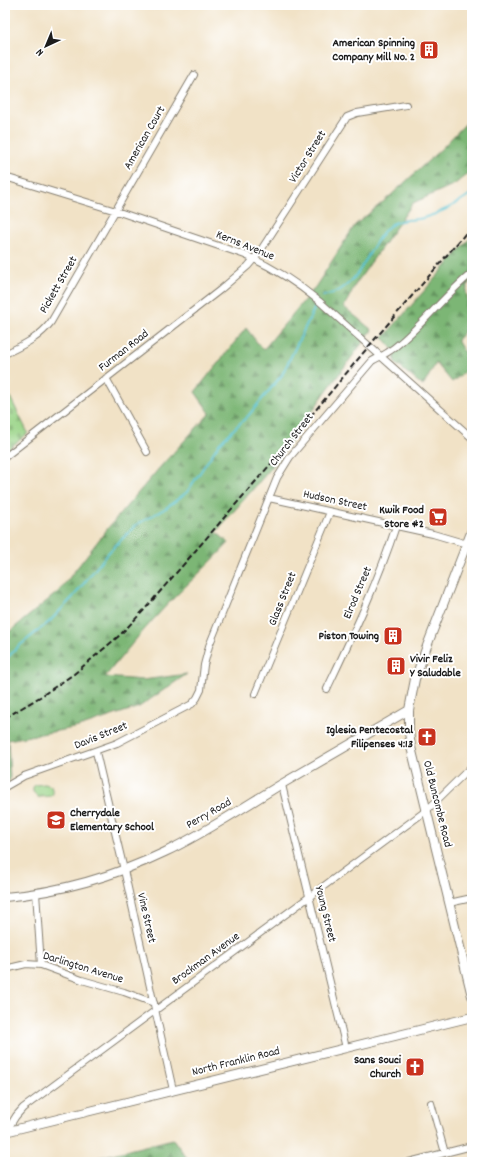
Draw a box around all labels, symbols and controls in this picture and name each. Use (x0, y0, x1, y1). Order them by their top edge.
north arrow (26, 26, 66, 66)
place label: American Spinning Company Mill No. 2 (332, 35, 415, 66)
building icon: American Spinning Company Mill No. 2 (418, 39, 440, 61)
text: N (33, 44, 48, 59)
street label: American Court (120, 103, 170, 173)
street label: Victor Street (285, 127, 331, 186)
street label: Kerns Avenue (213, 227, 277, 265)
street label: Pickett Street (36, 253, 83, 317)
street label: Furman Road (95, 326, 153, 376)
street label: Church Street (266, 409, 319, 470)
street label: Hudson Street (302, 486, 369, 516)
place label: Kwik Food Store #2 (379, 502, 424, 533)
supermarket icon: Kwik Food Store #2 (427, 506, 449, 528)
street label: Elrod Street (339, 564, 377, 622)
street label: Glass Street (265, 569, 302, 628)
building icon: Piston Towing (382, 625, 404, 647)
place label: Piston Towing (318, 628, 379, 645)
place label: Vivir Feliz Y Saludable (409, 651, 461, 682)
building icon: Vivir Feliz Y Saludable (385, 655, 407, 677)
street label: Davis Street (72, 717, 131, 754)
place label: Iglesia Pentecostal Filipenses 4:13 (326, 722, 413, 753)
church icon: Iglesia Pentecostal Filipenses 4:13 (416, 726, 438, 748)
street label: Old Buncombe Road (418, 759, 456, 849)
street label: Perry Road (183, 794, 235, 834)
place label: Cherrydale Elementary School (70, 805, 154, 836)
school or university icon: Cherrydale Elementary School (45, 809, 67, 831)
street label: Young Street (310, 884, 340, 945)
street label: Vine Street (132, 891, 160, 945)
street label: Brockman Avenue (169, 929, 243, 989)
street label: Darlington Avenue (41, 948, 125, 988)
street label: North Franklin Road (190, 1043, 282, 1081)
place label: Sans Souci Church (354, 1052, 402, 1083)
church icon: Sans Souci Church (404, 1056, 426, 1078)

